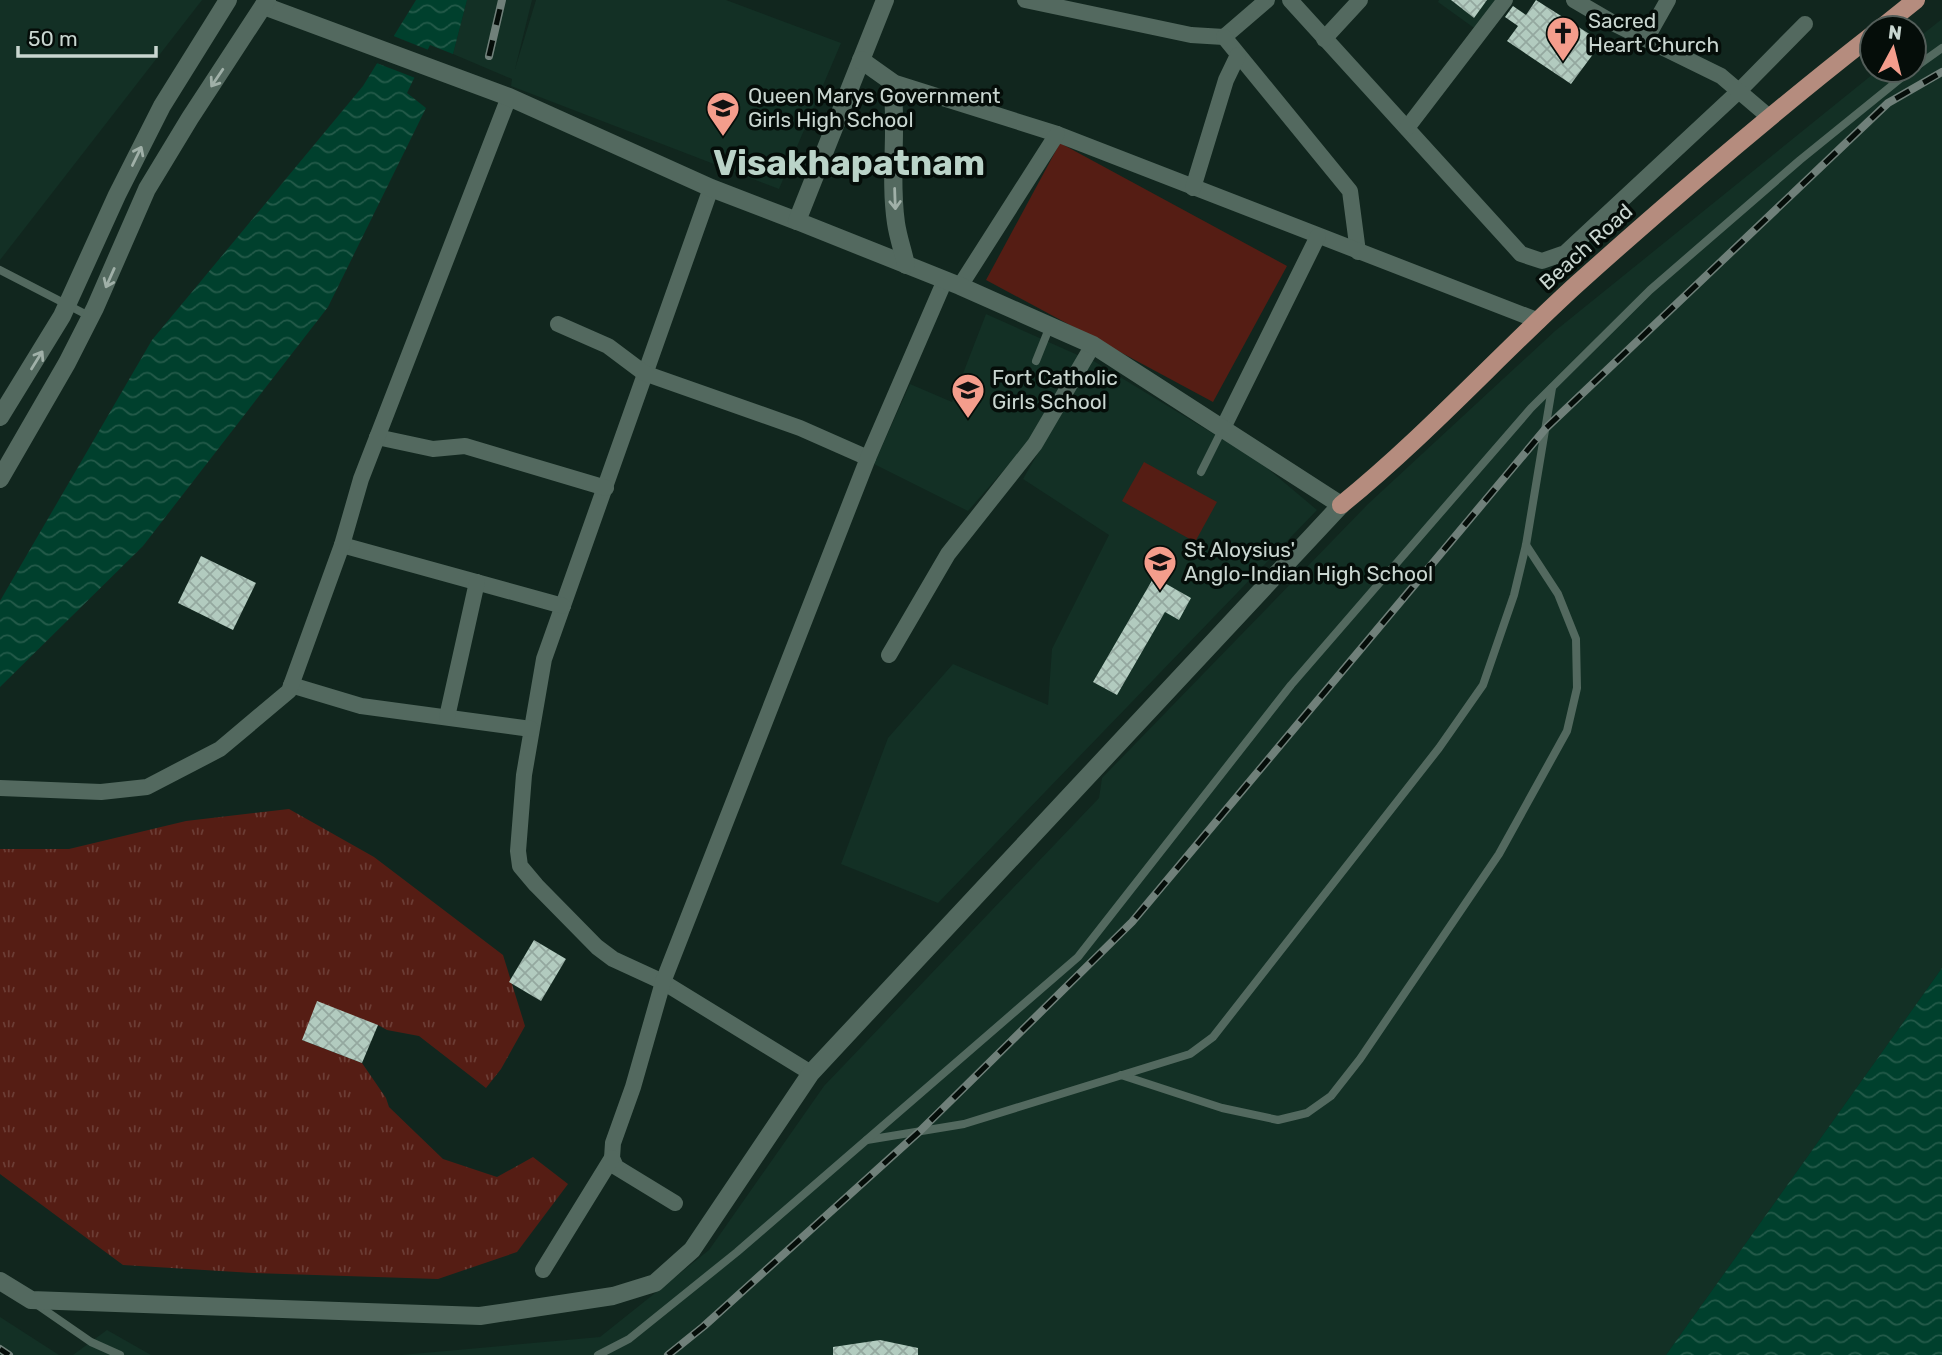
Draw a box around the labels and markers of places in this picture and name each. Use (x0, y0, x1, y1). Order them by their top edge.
place label: Sacred Heart Church (1588, 8, 1719, 57)
church icon: Sacred Heart Church (1544, 14, 1582, 63)
place label: Queen Marys Government Girls High School (748, 83, 1001, 132)
school or university icon: Queen Marys Government Girls High School (704, 89, 742, 138)
place label: Fort Catholic Girls School (992, 365, 1118, 414)
school or university icon: Fort Catholic Girls School (949, 371, 987, 420)
place label: St Aloysius' Anglo-Indian High School (1184, 537, 1433, 586)
school or university icon: St Aloysius' Anglo-Indian High School (1141, 543, 1179, 592)

